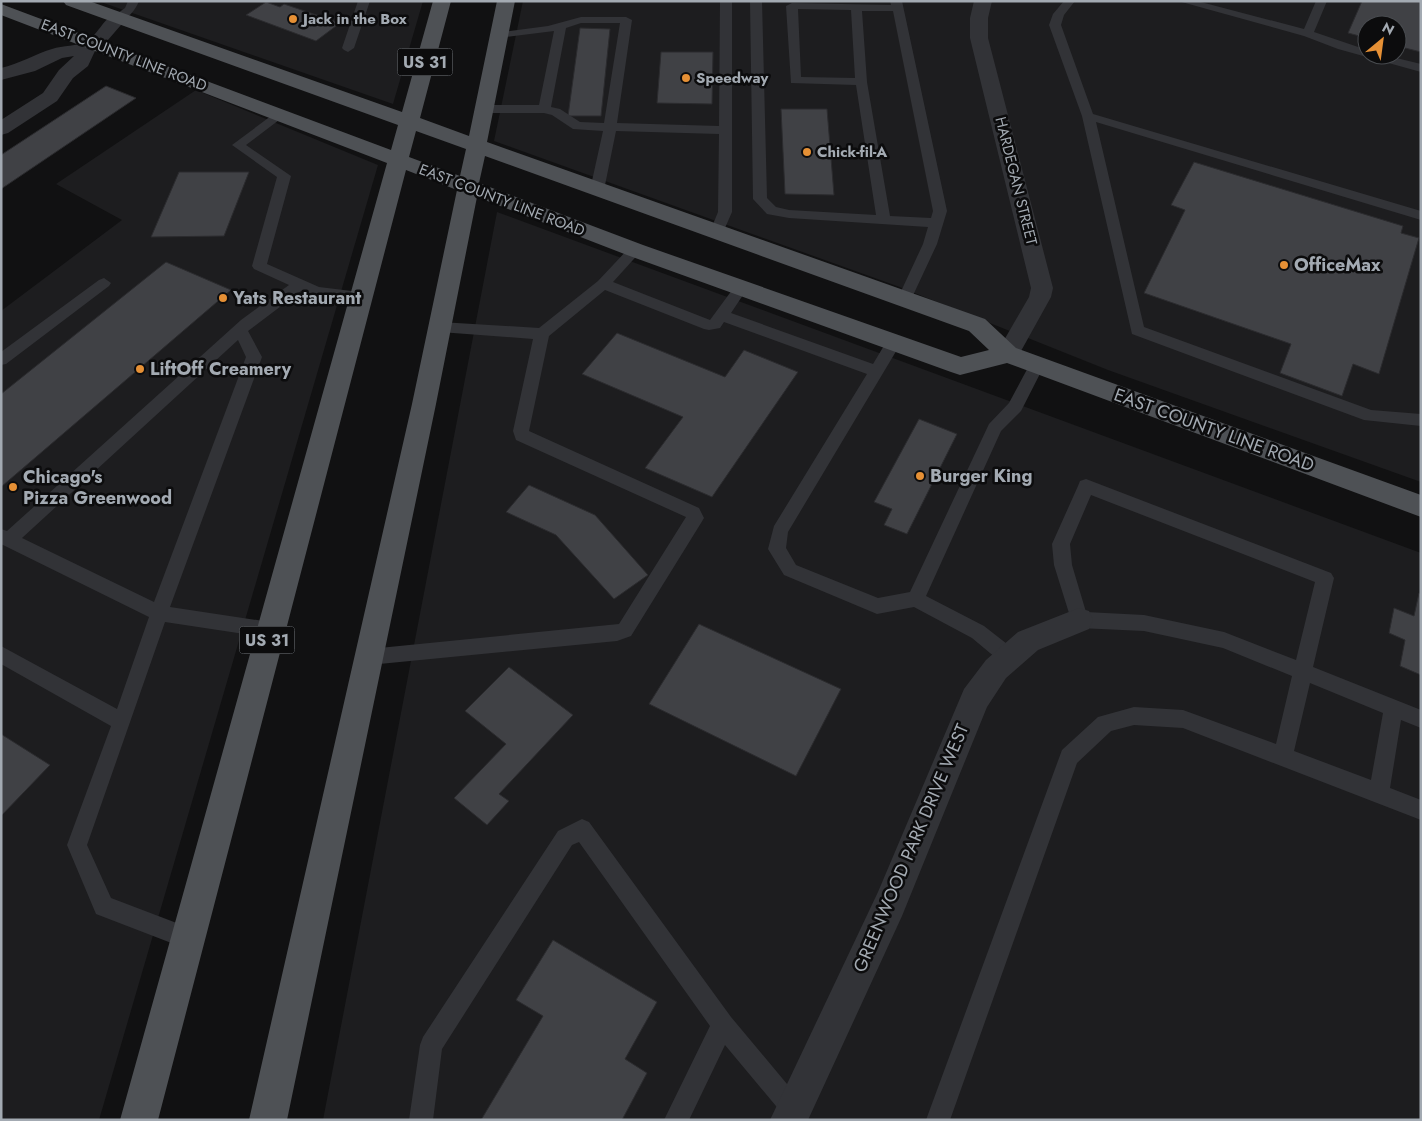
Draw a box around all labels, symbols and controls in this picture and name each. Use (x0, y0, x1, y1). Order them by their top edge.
place label: Jack in the Box (300, 8, 407, 30)
street label: EAST COUNTY LINE ROAD (38, 13, 210, 97)
marker: Jack in the Box (287, 13, 299, 25)
north arrow (1357, 15, 1407, 65)
text: N (1379, 17, 1398, 40)
road number: US 31 (398, 48, 452, 76)
place label: Speedway (696, 67, 769, 89)
marker: Speedway (680, 72, 692, 84)
street label: HARDEGAN STREET (989, 114, 1043, 248)
place label: Chick-fil-A (817, 141, 888, 163)
marker: Chick-fil-A (801, 146, 813, 158)
street label: EAST COUNTY LINE ROAD (416, 158, 588, 242)
place label: OfficeMax (1294, 252, 1381, 278)
marker: OfficeMax (1278, 259, 1290, 271)
place label: Yats Restaurant (232, 285, 362, 311)
marker: Yats Restaurant (217, 292, 229, 304)
place label: LiftOff Creamery (150, 356, 292, 382)
marker: LiftOff Creamery (134, 363, 146, 375)
street label: EAST COUNTY LINE ROAD (1110, 382, 1318, 478)
place label: Burger King (930, 463, 1032, 489)
place label: Chicago's Pizza Greenwood (23, 464, 172, 511)
marker: Burger King (914, 470, 926, 482)
marker: Chicago's Pizza Greenwood (7, 481, 19, 493)
road number: US 31 (240, 626, 294, 654)
street label: GREENWOOD PARK DRIVE WEST (847, 719, 975, 976)

